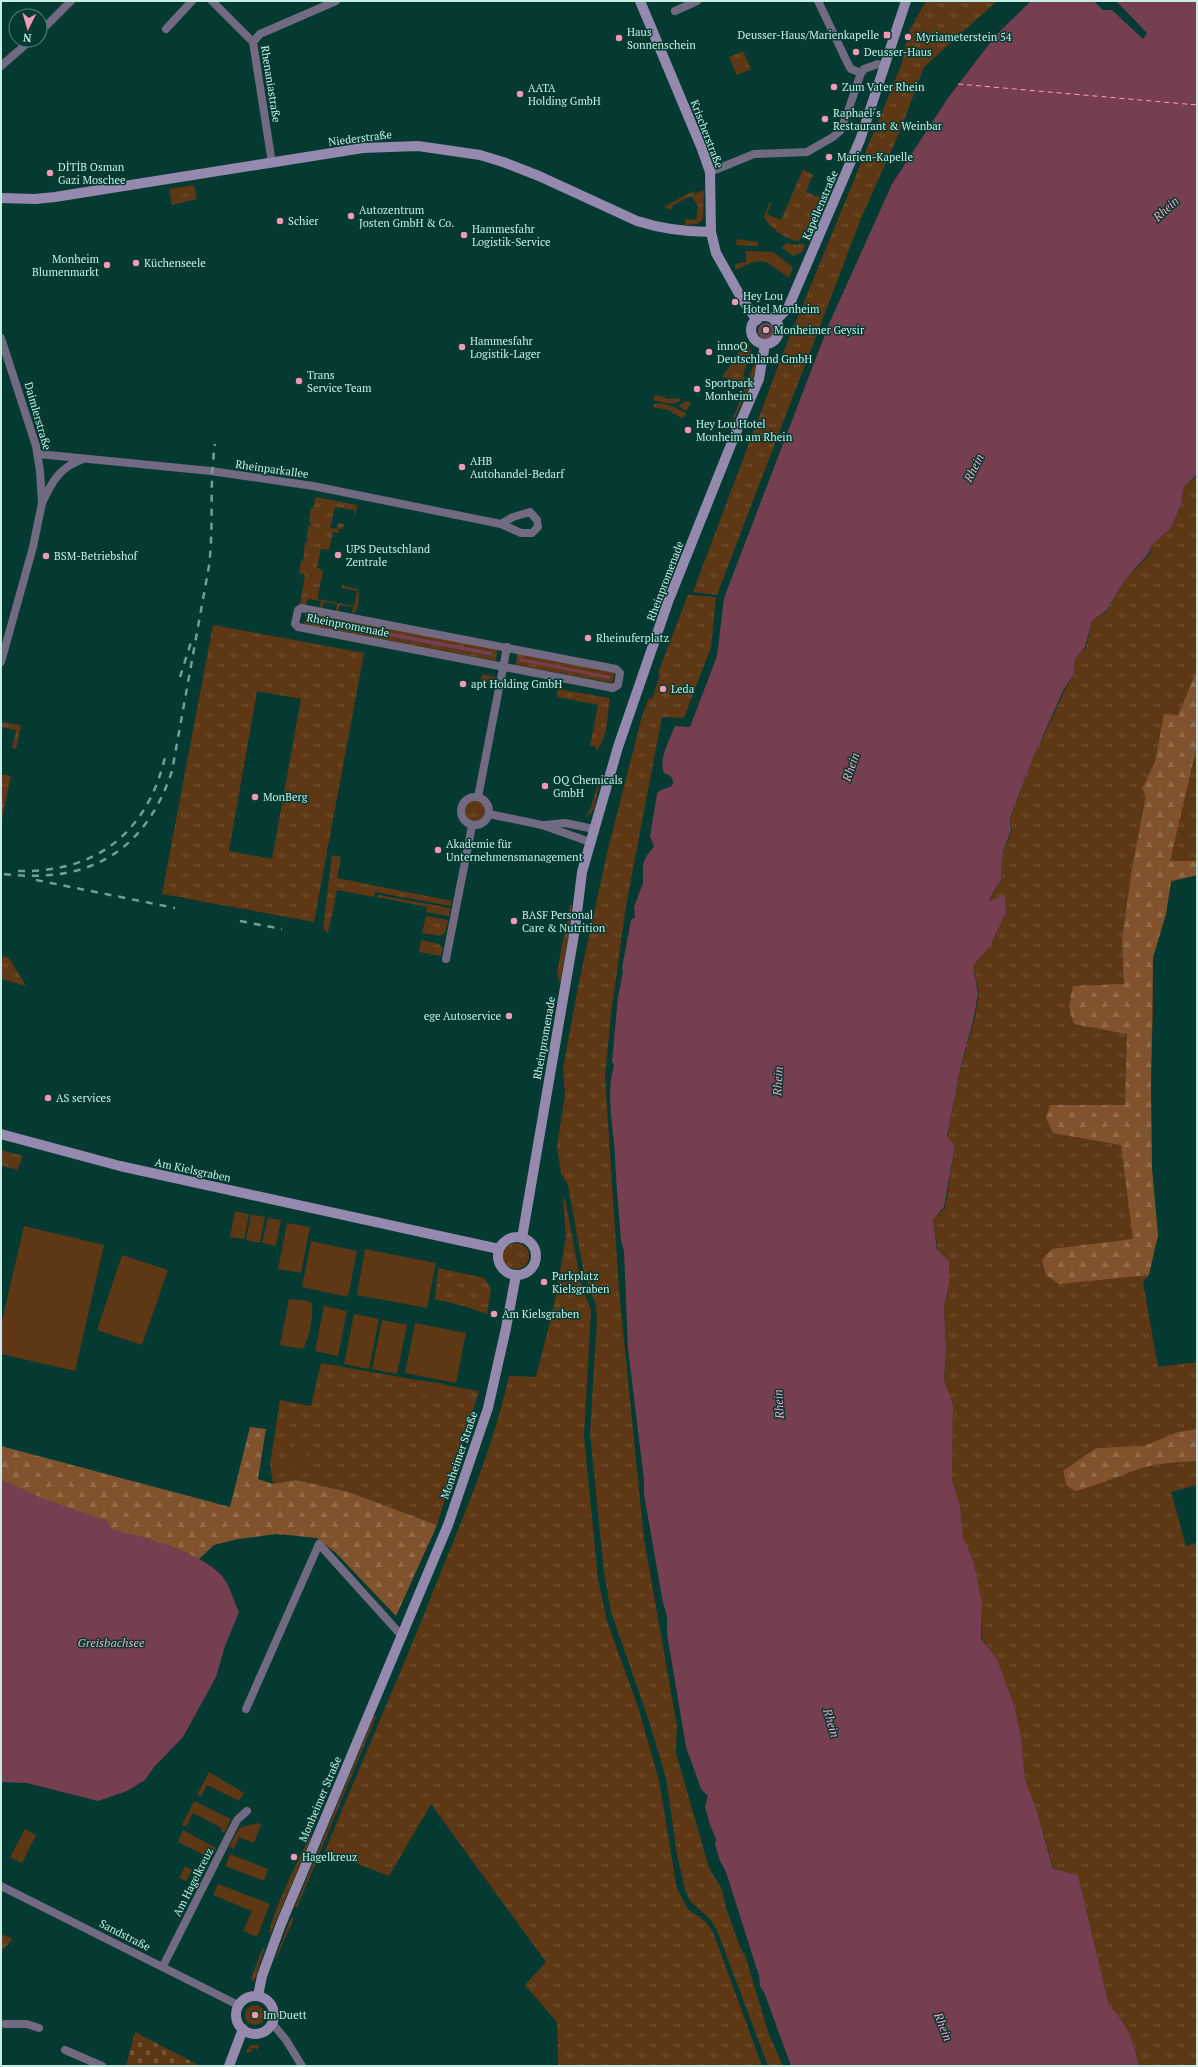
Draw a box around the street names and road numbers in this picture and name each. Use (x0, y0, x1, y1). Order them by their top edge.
street label: Rhenaniastraße (258, 45, 284, 124)
street label: Krischerstraße (688, 98, 727, 171)
street label: Niederstraße (327, 127, 393, 149)
street label: Kapellenstraße (799, 168, 841, 242)
street label: Daimlerstraße (22, 380, 55, 452)
street label: Rheinparkallee (235, 457, 310, 481)
street label: Rheinpromenade (643, 539, 687, 623)
street label: Rheinpromenade (305, 610, 391, 640)
street label: Rheinpromenade (530, 995, 558, 1081)
street label: Am Kielsgraben (154, 1155, 233, 1185)
street label: Monheimer Straße (437, 1409, 481, 1501)
street label: Monheimer Straße (296, 1754, 345, 1844)
street label: Am Hagelkreuz (170, 1845, 216, 1919)
street label: Sandstraße (97, 1916, 153, 1954)

